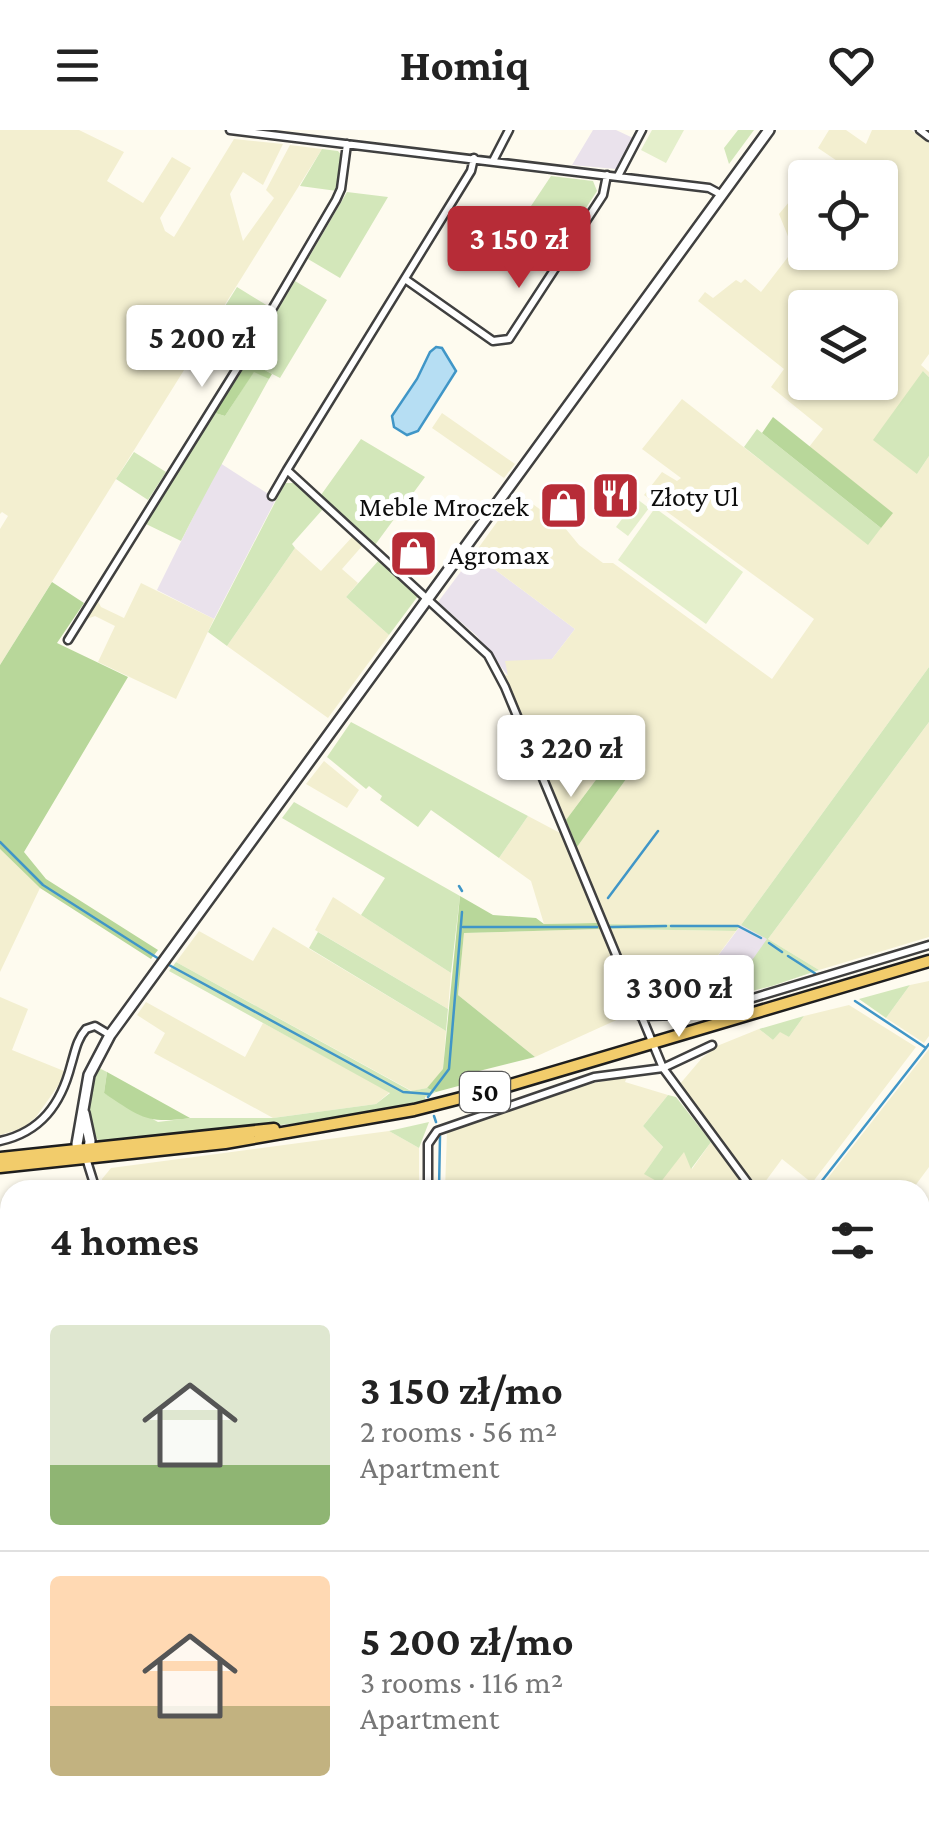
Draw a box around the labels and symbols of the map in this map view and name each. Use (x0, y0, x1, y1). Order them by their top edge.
pin: 3 150 zł (416, 206, 622, 291)
pin: 5 200 zł (99, 305, 305, 390)
restaurant icon: Złoty Ul (589, 470, 641, 522)
shop icon: Meble Mroczek (538, 480, 590, 532)
place label: Złoty Ul (650, 481, 739, 512)
place label: Meble Mroczek (359, 491, 530, 522)
shop icon: Agromax (387, 528, 439, 580)
place label: Agromax (448, 539, 549, 570)
pin: 3 220 zł (468, 715, 674, 800)
pin: 3 300 zł (576, 955, 782, 1040)
road number: 50 (460, 1072, 510, 1112)

